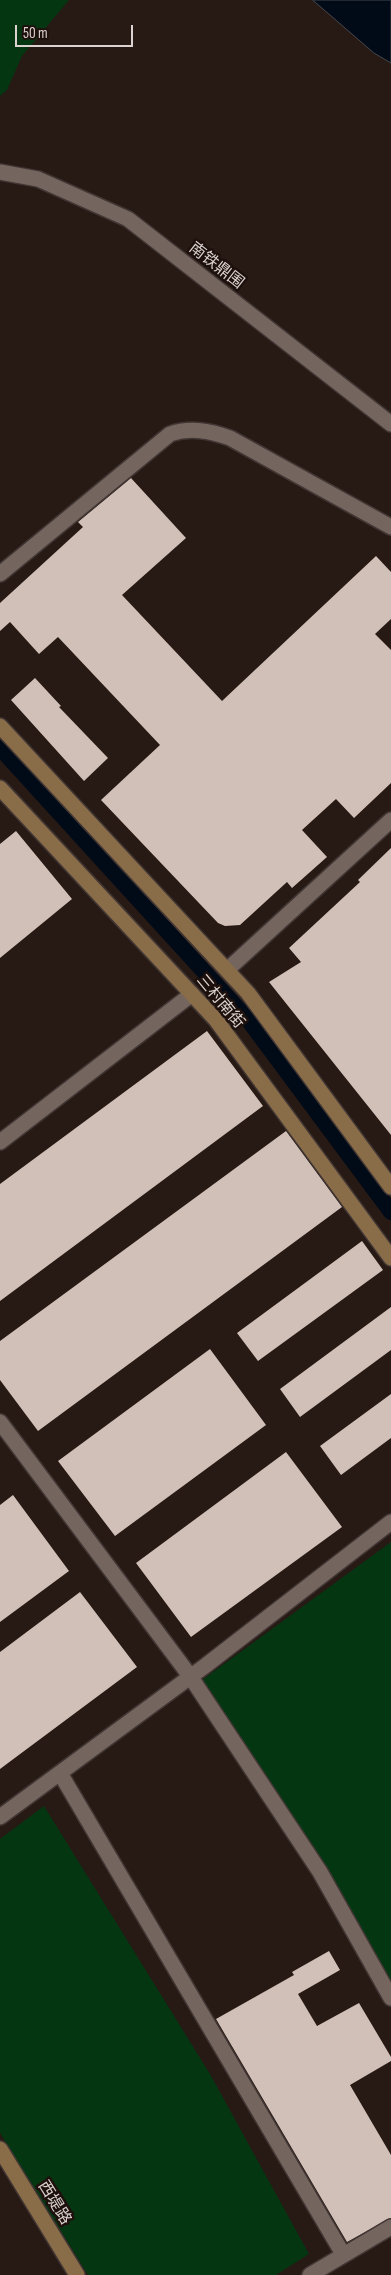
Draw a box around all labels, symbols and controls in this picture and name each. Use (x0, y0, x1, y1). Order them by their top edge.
scale bar (18, 15, 135, 47)
text: 50 m (23, 24, 48, 43)
street label: 南铁鼎围 (185, 239, 247, 293)
street label: 三村南街 (192, 971, 248, 1033)
street label: 西堤路 (33, 2178, 75, 2228)

